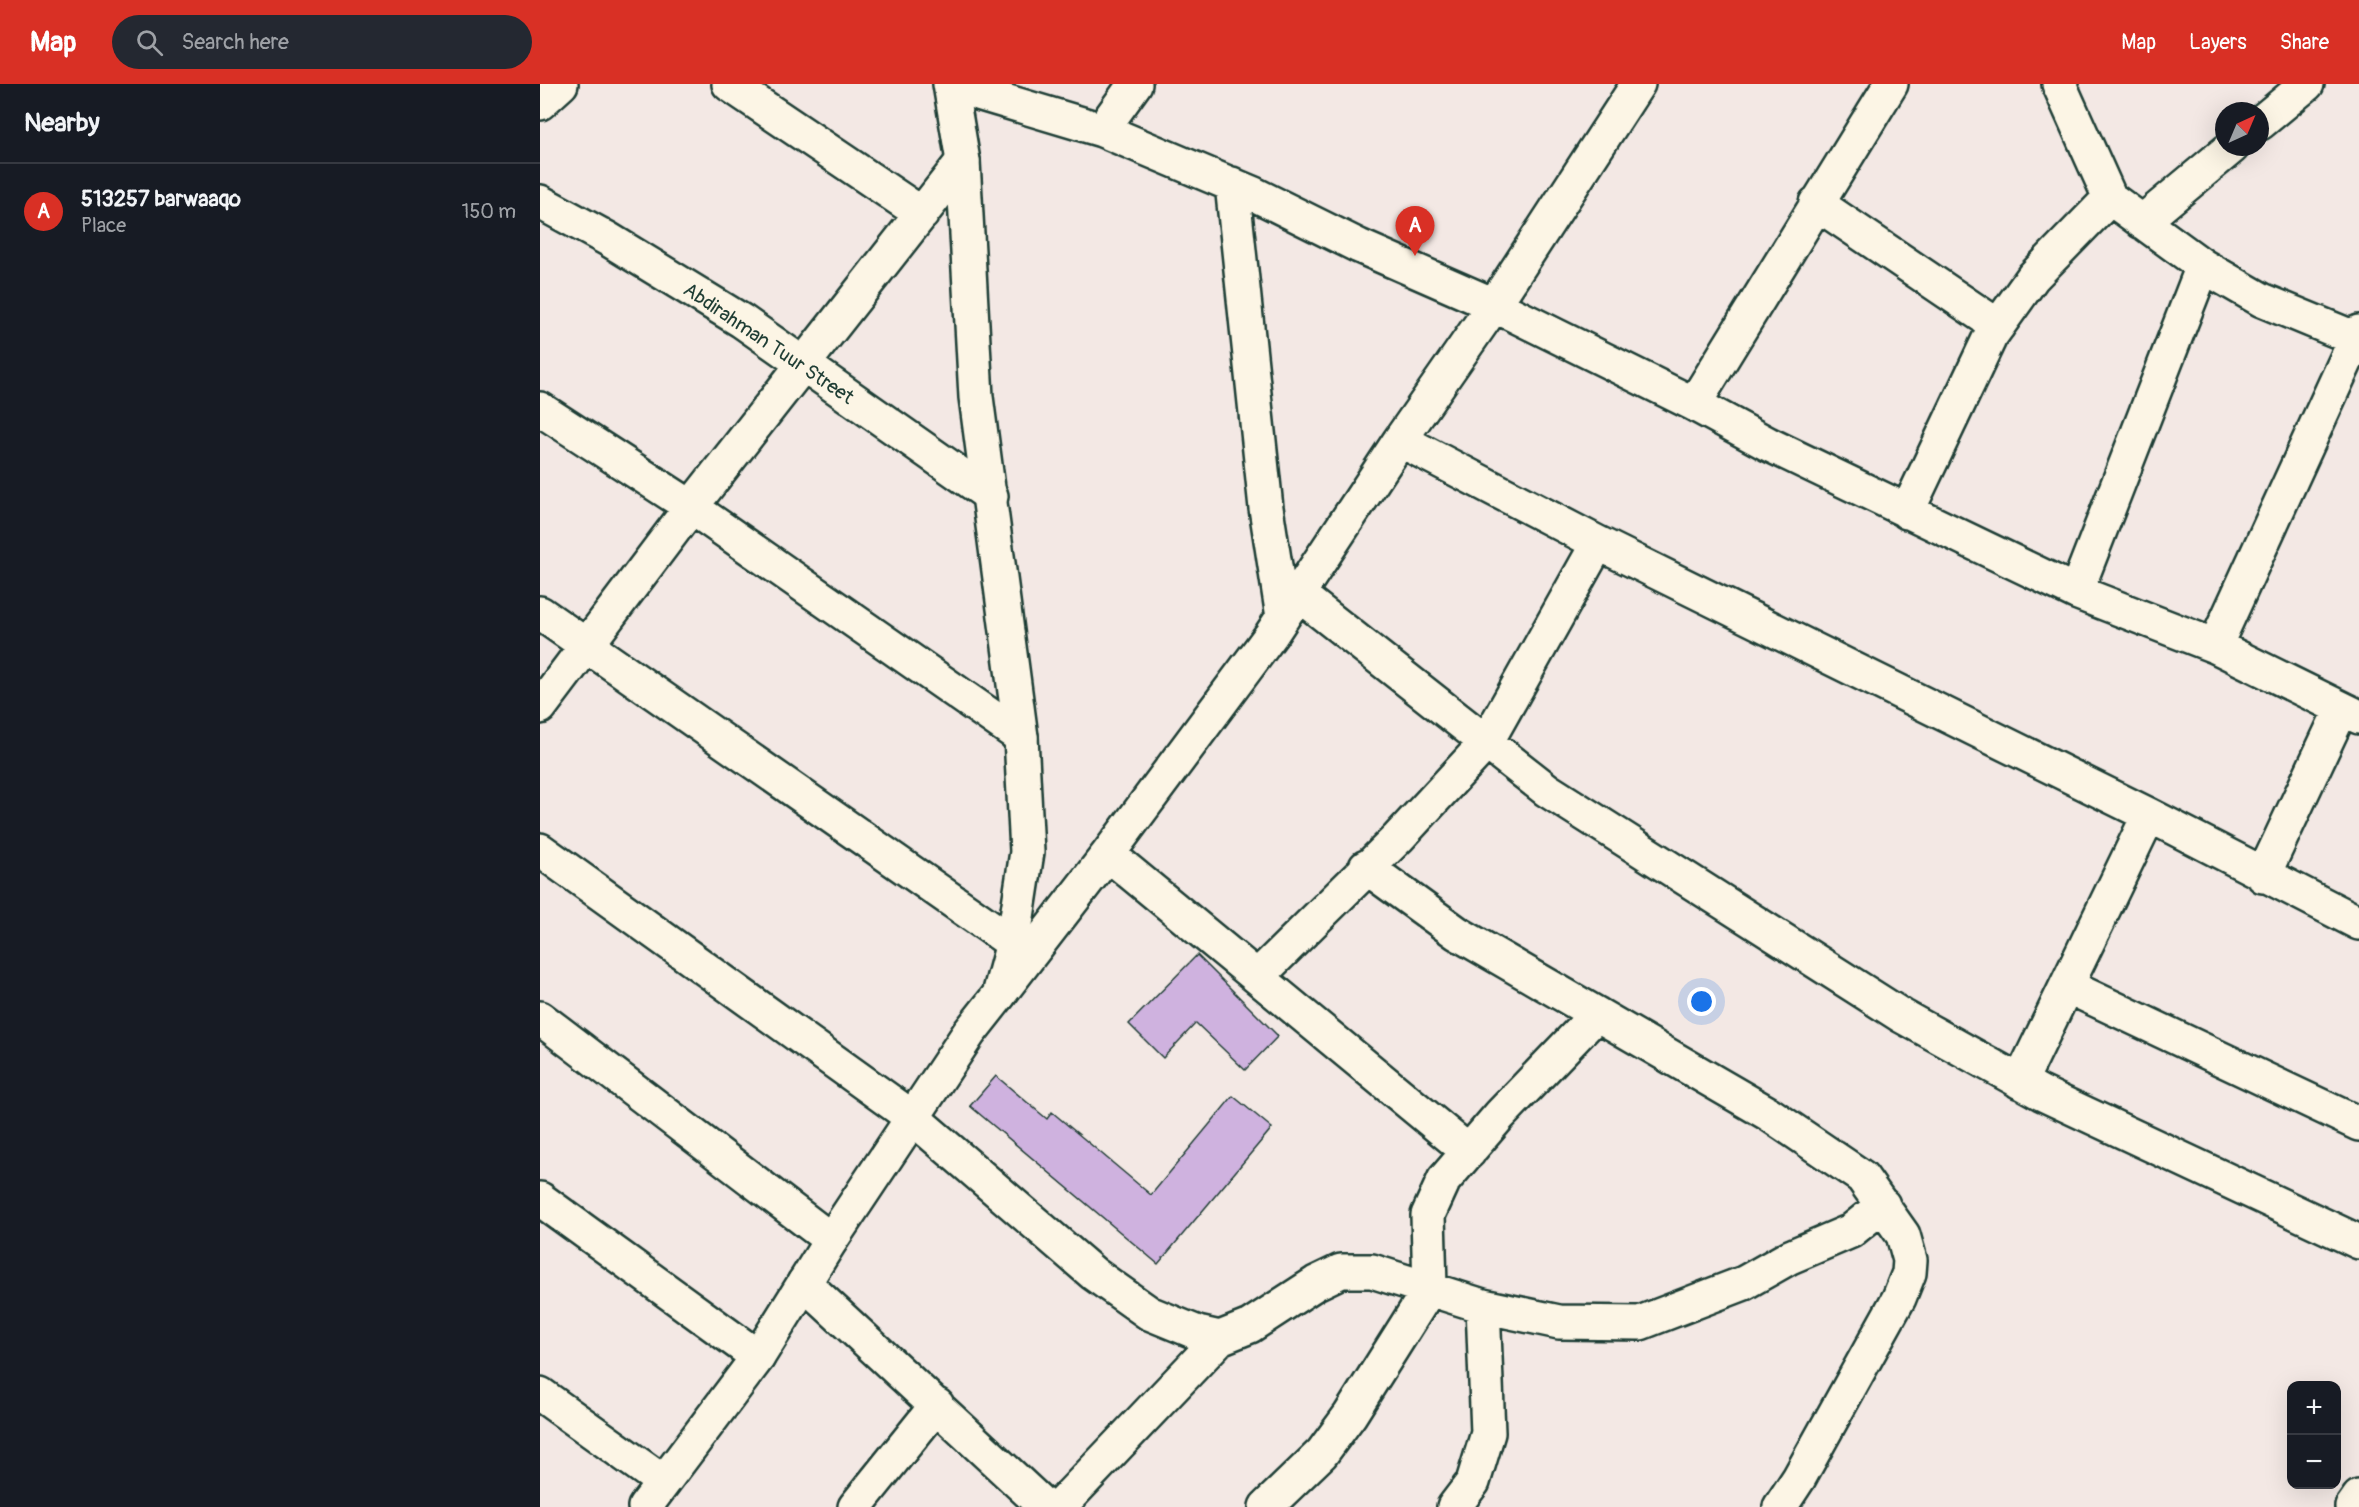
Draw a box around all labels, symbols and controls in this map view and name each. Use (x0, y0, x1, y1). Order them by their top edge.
search box (112, 15, 532, 69)
text: Map (30, 25, 76, 60)
icon: search (133, 26, 166, 59)
text: Search here (181, 28, 289, 56)
text: Map (2121, 29, 2156, 56)
text: Layers (2189, 29, 2247, 56)
text: Share (2280, 29, 2329, 56)
north arrow (2215, 102, 2269, 156)
text: Nearby (24, 107, 100, 139)
text: 513257 barwaaqo (81, 185, 241, 213)
text: A (37, 199, 50, 224)
text: 150 m (462, 199, 516, 224)
pin: A (1396, 206, 1434, 256)
text: Place (81, 213, 126, 238)
street label: Abdirahman Tuur Street (679, 277, 860, 410)
your location (1687, 987, 1716, 1016)
map controls (2287, 1381, 2341, 1489)
button: + (2287, 1381, 2341, 1435)
button: − (2287, 1435, 2341, 1489)

